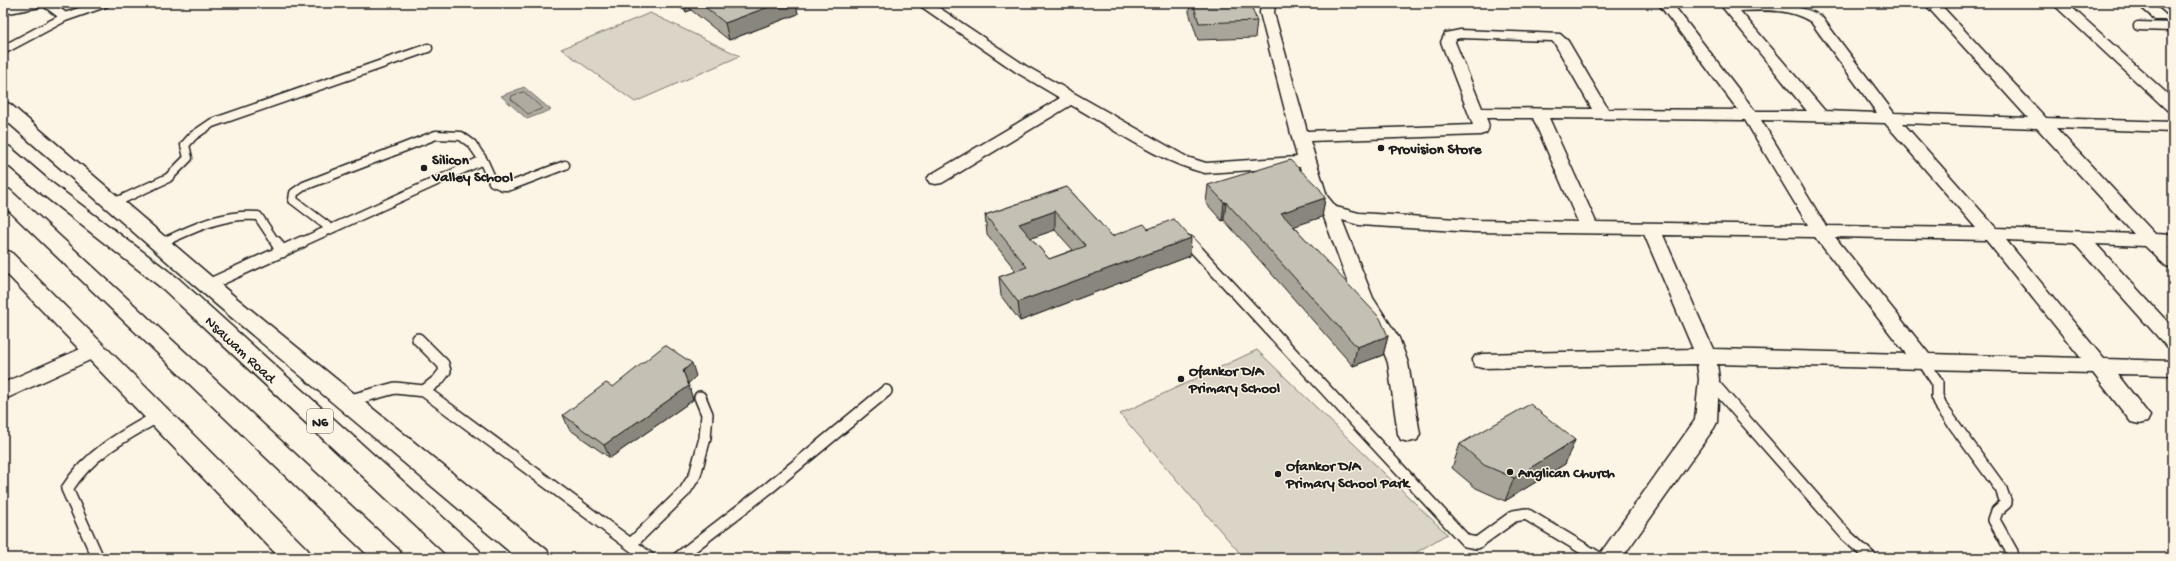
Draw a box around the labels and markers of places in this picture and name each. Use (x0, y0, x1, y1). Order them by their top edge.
place label: Provision Store (1388, 141, 1483, 159)
marker: Provision Store (1376, 143, 1386, 153)
place label: Silicon Valley School (431, 152, 514, 187)
marker: Silicon Valley School (419, 163, 429, 173)
place label: Ofankor D/A Primary School (1188, 363, 1281, 398)
marker: Ofankor D/A Primary School (1176, 374, 1186, 384)
place label: Ofankor D/A Primary School Park (1285, 458, 1412, 493)
place label: Anglican Church (1517, 465, 1615, 483)
marker: Anglican Church (1505, 467, 1515, 477)
marker: Ofankor D/A Primary School Park (1273, 469, 1283, 479)

